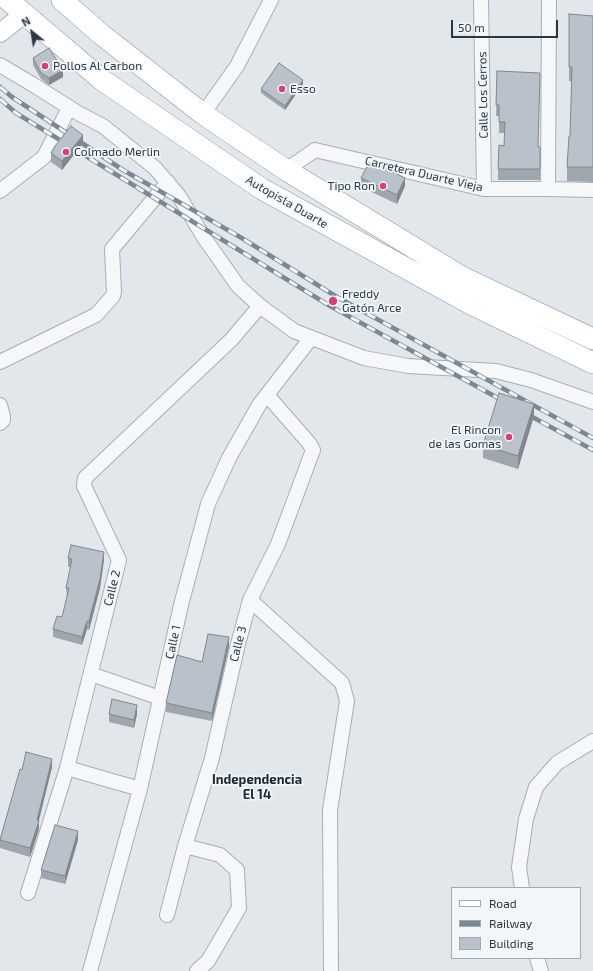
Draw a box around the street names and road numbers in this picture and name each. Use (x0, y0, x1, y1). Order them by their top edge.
street label: Calle Los Cerros (475, 51, 491, 139)
street label: Carretera Duarte Vieja (364, 153, 484, 195)
street label: Autopista Duarte (243, 173, 331, 231)
street label: Calle 2 (101, 569, 123, 607)
street label: Calle 1 (162, 624, 184, 660)
street label: Calle 3 (227, 625, 249, 663)

